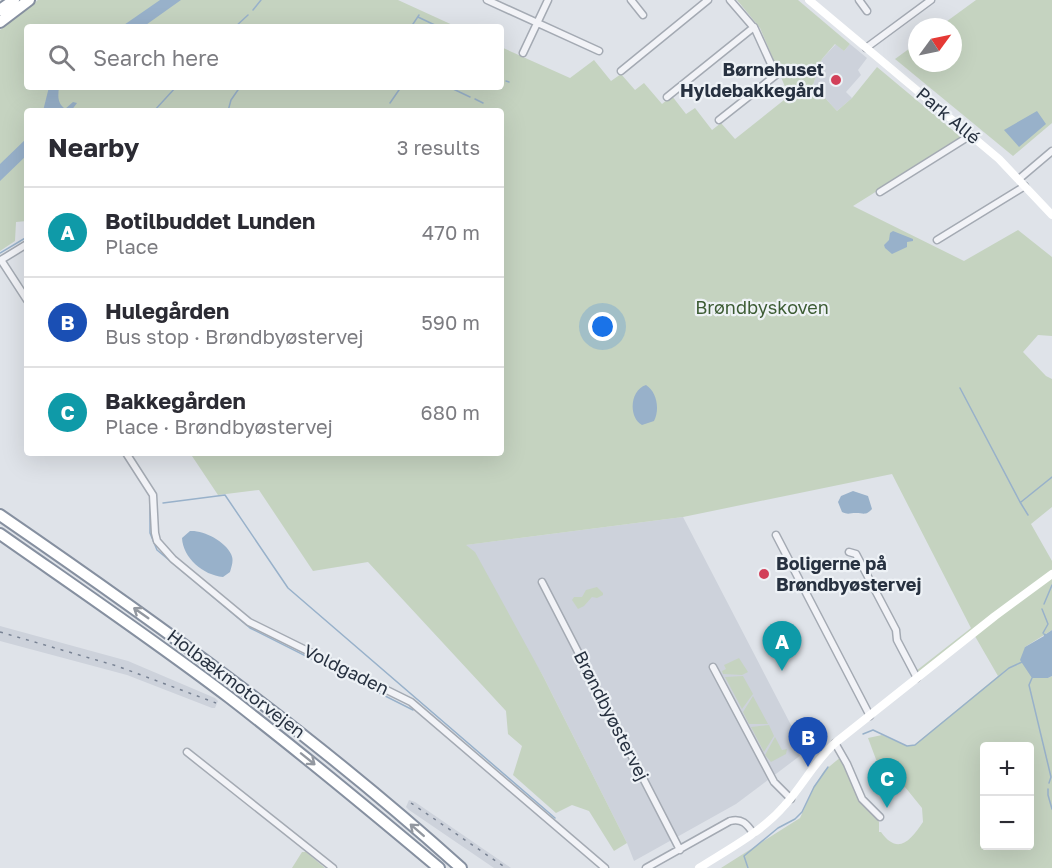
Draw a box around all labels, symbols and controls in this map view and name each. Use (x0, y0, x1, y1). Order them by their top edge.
north arrow (908, 18, 962, 72)
search box (24, 24, 504, 90)
icon: search (45, 41, 78, 74)
text: Search here (93, 44, 219, 71)
place label: Børnehuset Hyldebakkegård (680, 58, 824, 101)
marker: Børnehuset Hyldebakkegård (829, 73, 843, 87)
street label: Park Allé (912, 82, 985, 148)
text: Nearby (48, 132, 139, 163)
text: 3 results (397, 135, 480, 159)
text: Botilbuddet Lunden (105, 207, 315, 234)
text: A (60, 220, 75, 244)
text: 470 m (422, 220, 480, 244)
text: Place (105, 234, 158, 258)
park label: Brøndbyskoven (695, 296, 829, 318)
text: Hulegården (105, 297, 229, 324)
text: B (60, 310, 75, 334)
text: 590 m (421, 310, 480, 334)
your location (588, 312, 617, 341)
text: Bus stop · Brøndbyøstervej (105, 324, 364, 348)
text: Bakkegården (105, 387, 246, 414)
text: C (60, 400, 75, 424)
text: 680 m (421, 400, 480, 424)
text: Place · Brøndbyøstervej (105, 414, 333, 438)
place label: Boligerne på Brøndbyøstervej (776, 552, 921, 595)
marker: Boligerne på Brøndbyøstervej (757, 567, 771, 581)
one-way arrow (134, 607, 150, 619)
pin: A (762, 622, 802, 671)
street label: Holbækmotorvejen (163, 624, 310, 742)
street label: Voldgaden (300, 639, 393, 699)
street label: Brøndbyøstervej (570, 647, 654, 784)
pin: B (788, 718, 828, 767)
map controls (980, 742, 1034, 850)
button: + (980, 742, 1034, 796)
one-way arrow (300, 753, 316, 766)
pin: C (868, 758, 906, 808)
button: − (980, 796, 1034, 850)
one-way arrow (409, 823, 425, 836)

